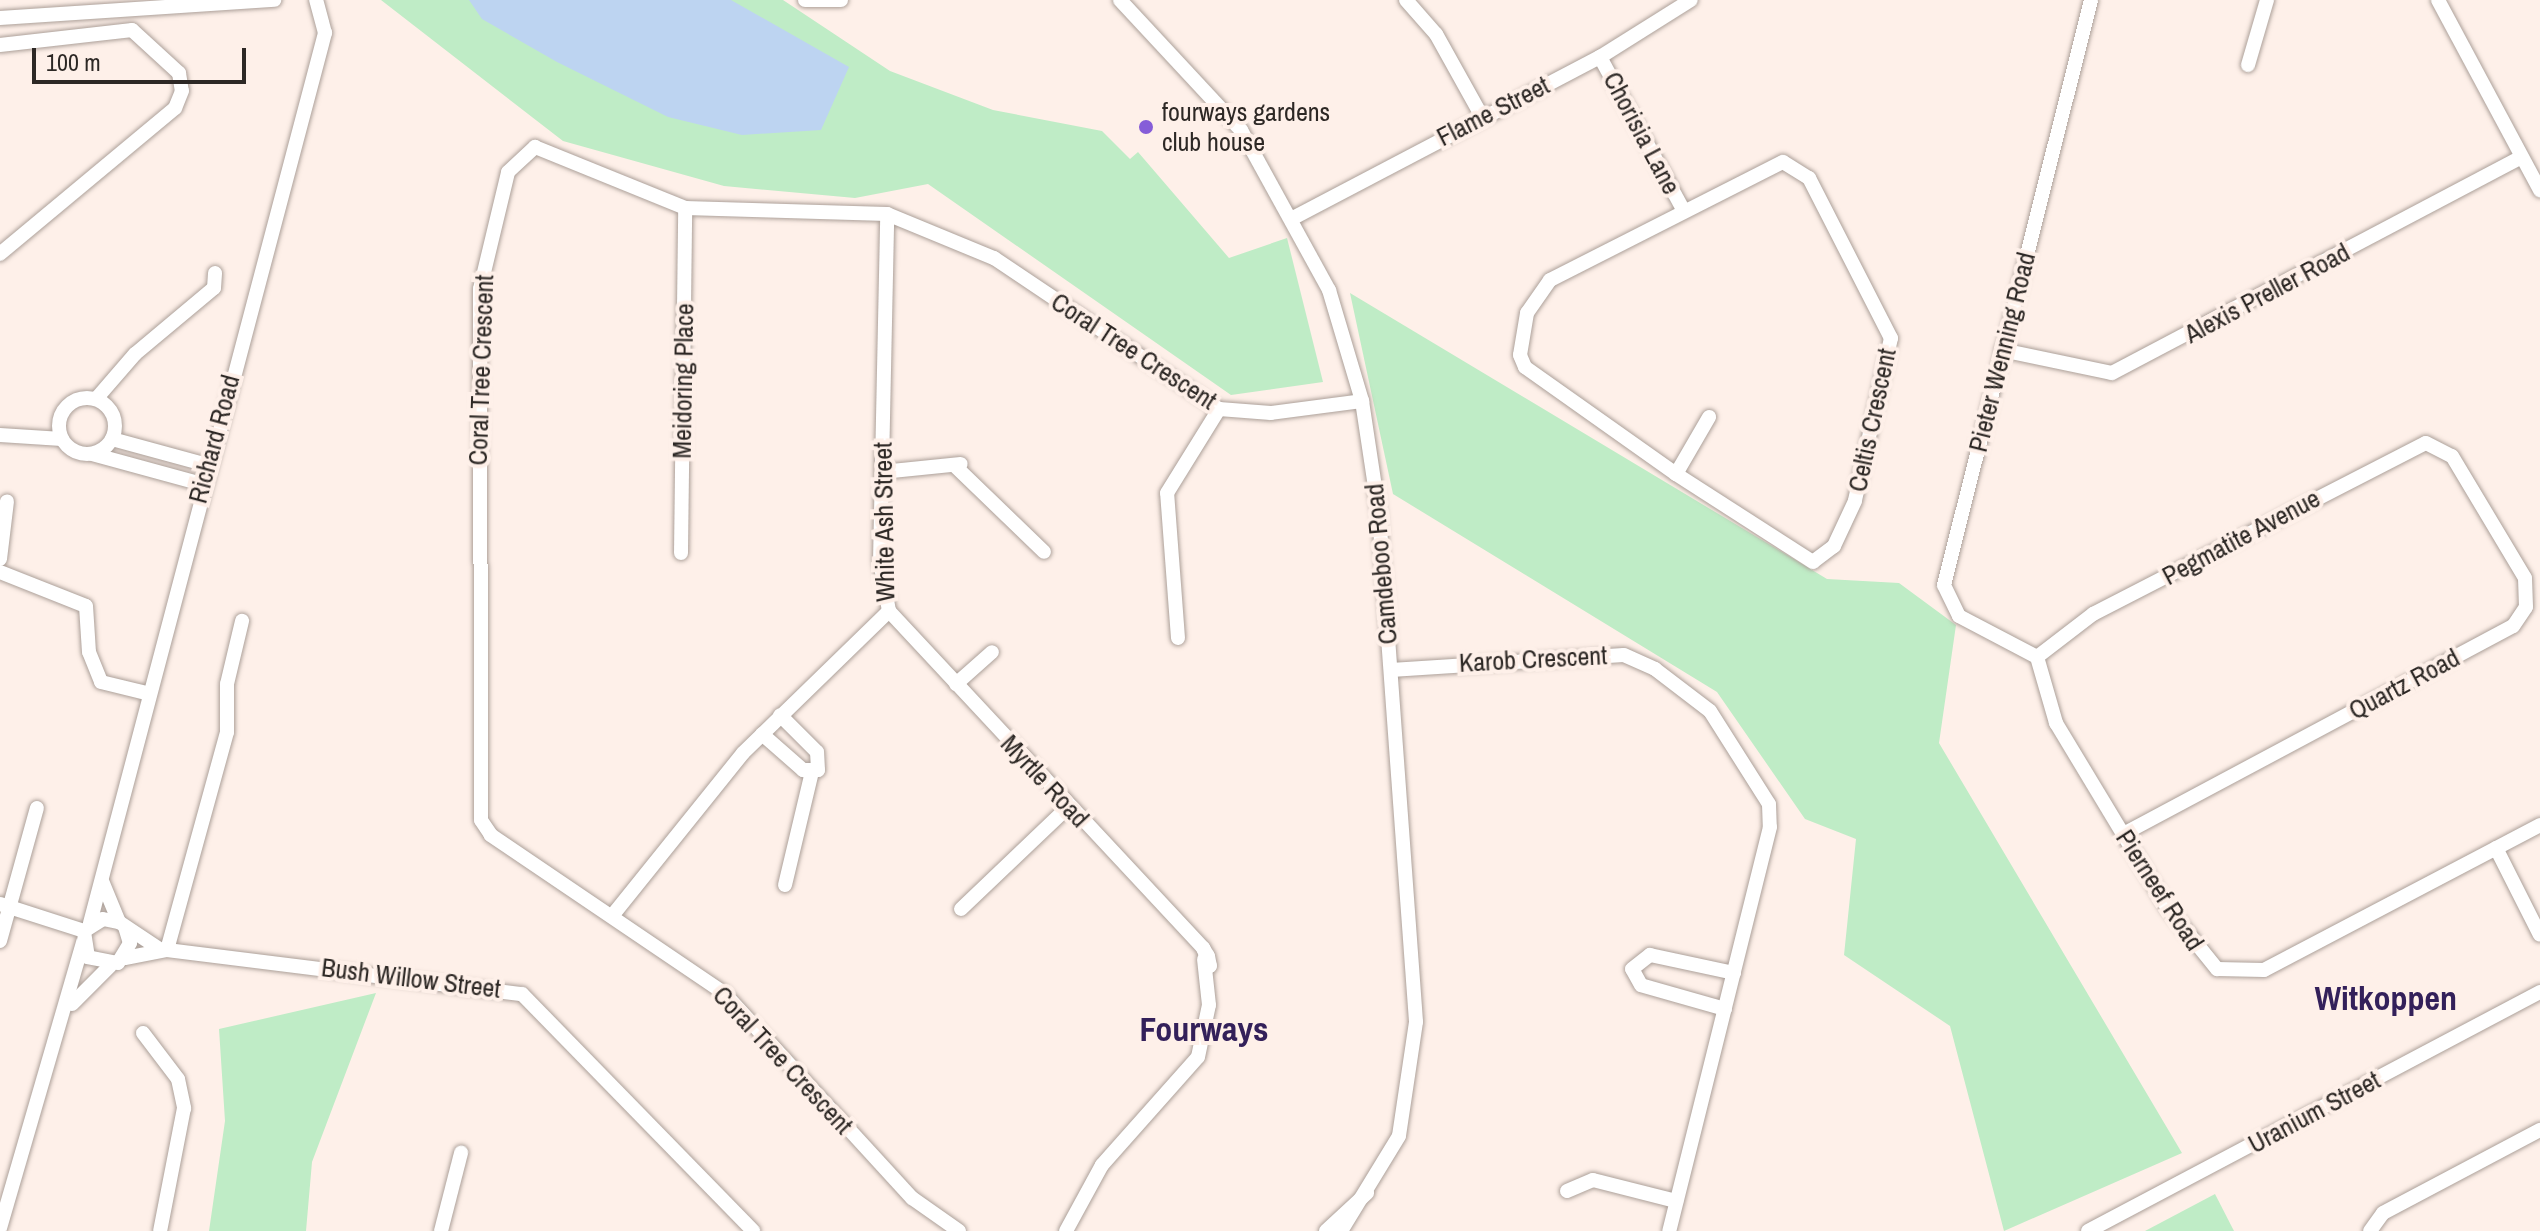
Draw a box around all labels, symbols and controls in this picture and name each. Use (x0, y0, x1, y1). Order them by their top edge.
scale bar (36, 32, 250, 82)
text: 100 m (46, 46, 101, 78)
street label: Chorisia Lane (1597, 67, 1687, 199)
street label: Flame Street (1432, 69, 1554, 153)
place label: fourways gardens club house (1162, 96, 1330, 158)
marker: fourways gardens club house (1137, 118, 1155, 136)
street label: Alexis Preller Road (2179, 236, 2355, 350)
street label: Pieter Wenning Road (1962, 249, 2042, 455)
street label: Coral Tree Crescent (462, 274, 500, 466)
street label: Coral Tree Crescent (1045, 286, 1223, 416)
street label: Meidoring Place (666, 303, 700, 459)
street label: Celtis Crescent (1842, 345, 1902, 495)
street label: Richard Road (182, 371, 246, 507)
street label: White Ash Street (867, 441, 901, 603)
street label: Camdeboo Road (1358, 482, 1404, 646)
street label: Pegmatite Avenue (2156, 482, 2326, 592)
street label: Karob Crescent (1458, 640, 1608, 678)
street label: Quartz Road (2343, 642, 2465, 726)
street label: Myrtle Road (994, 728, 1096, 834)
street label: Pierneef Road (2109, 824, 2211, 956)
street label: Bush Willow Street (320, 952, 502, 1004)
street label: Coral Tree Crescent (706, 979, 860, 1141)
district label: Witkoppen (2315, 979, 2457, 1019)
district label: Fourways (1140, 1010, 1268, 1050)
street label: Uranium Street (2243, 1064, 2385, 1160)

